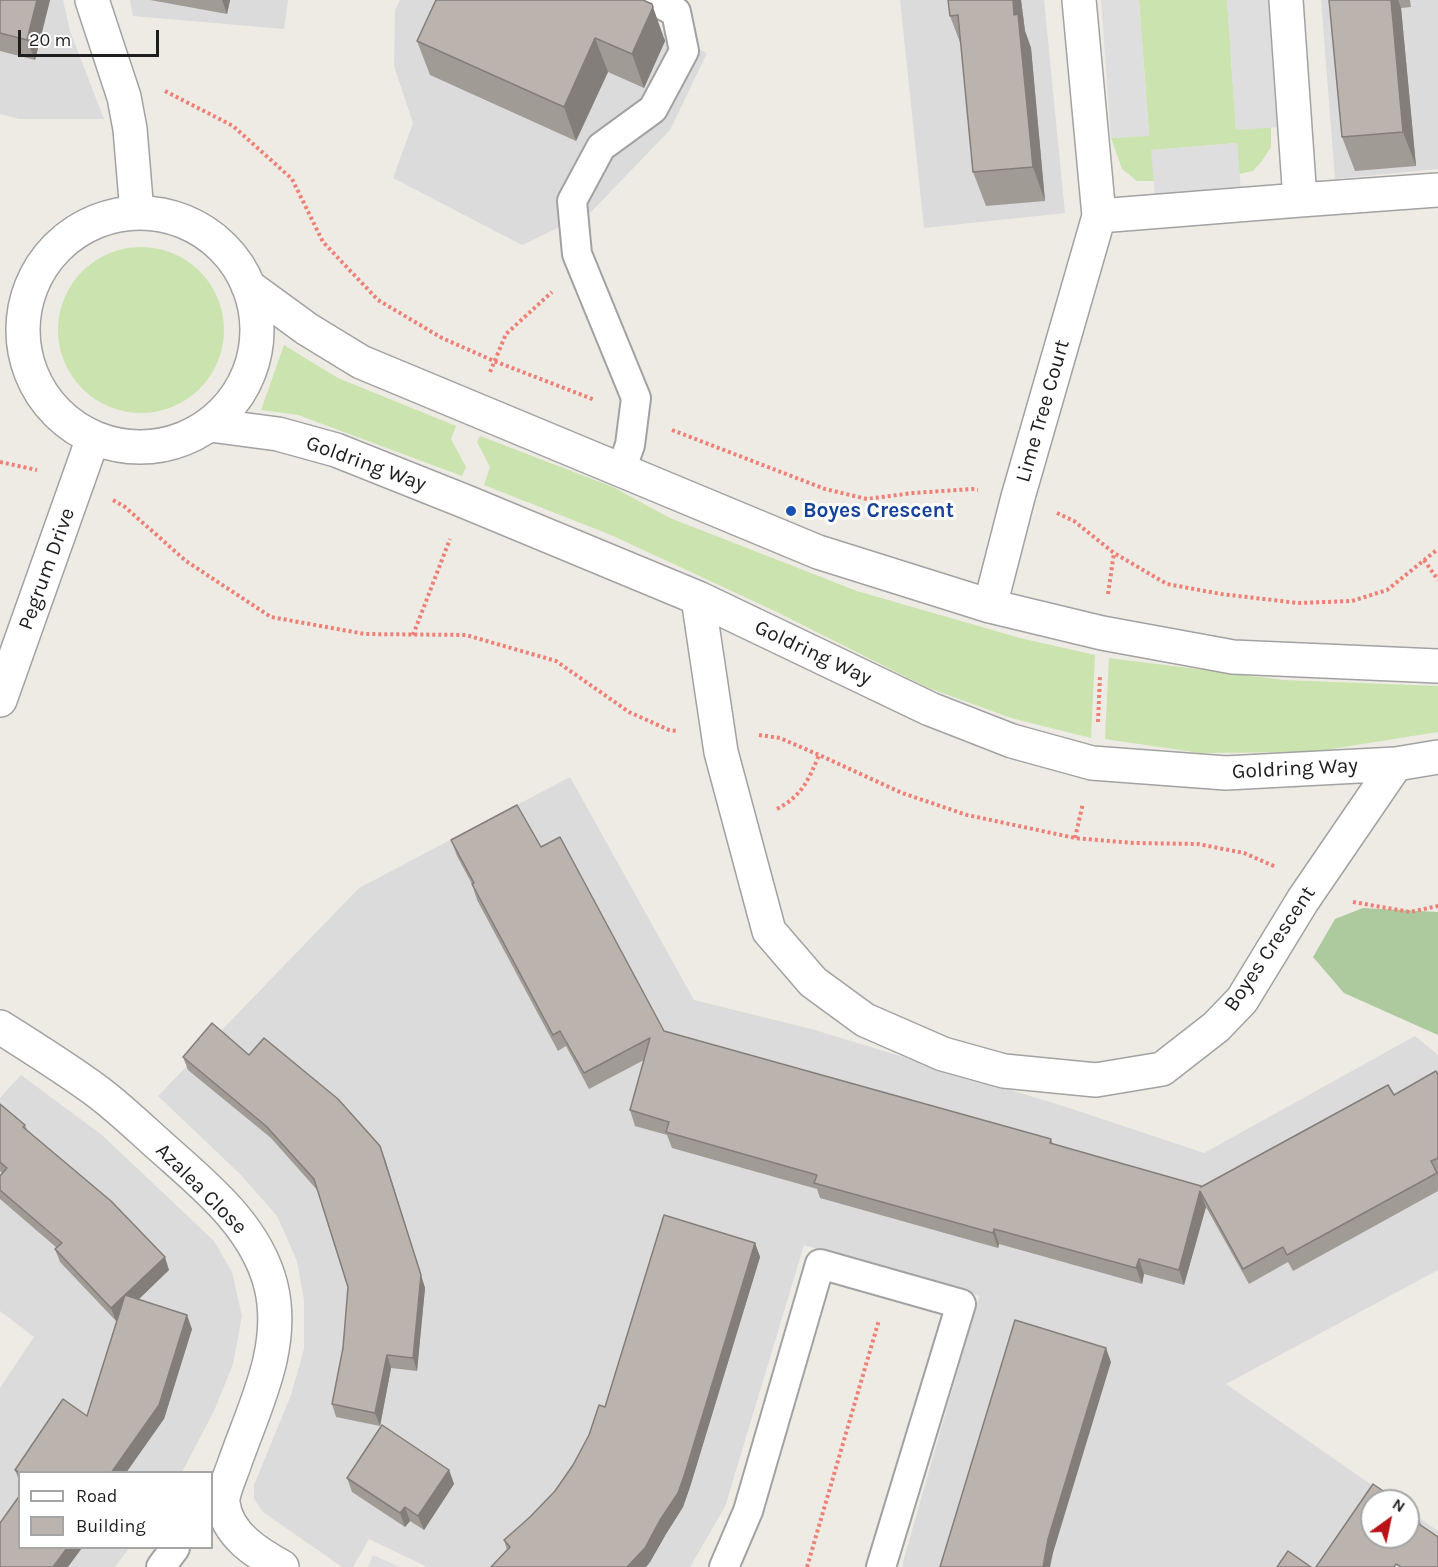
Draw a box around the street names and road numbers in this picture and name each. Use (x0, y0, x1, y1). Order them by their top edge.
street label: Lime Tree Court (1011, 337, 1075, 485)
street label: Goldring Way (302, 431, 430, 497)
street label: Pegrum Drive (13, 504, 81, 634)
street label: Goldring Way (751, 615, 875, 691)
street label: Goldring Way (1231, 753, 1359, 785)
street label: Boyes Crescent (1219, 882, 1321, 1016)
street label: Azalea Close (150, 1138, 252, 1240)

